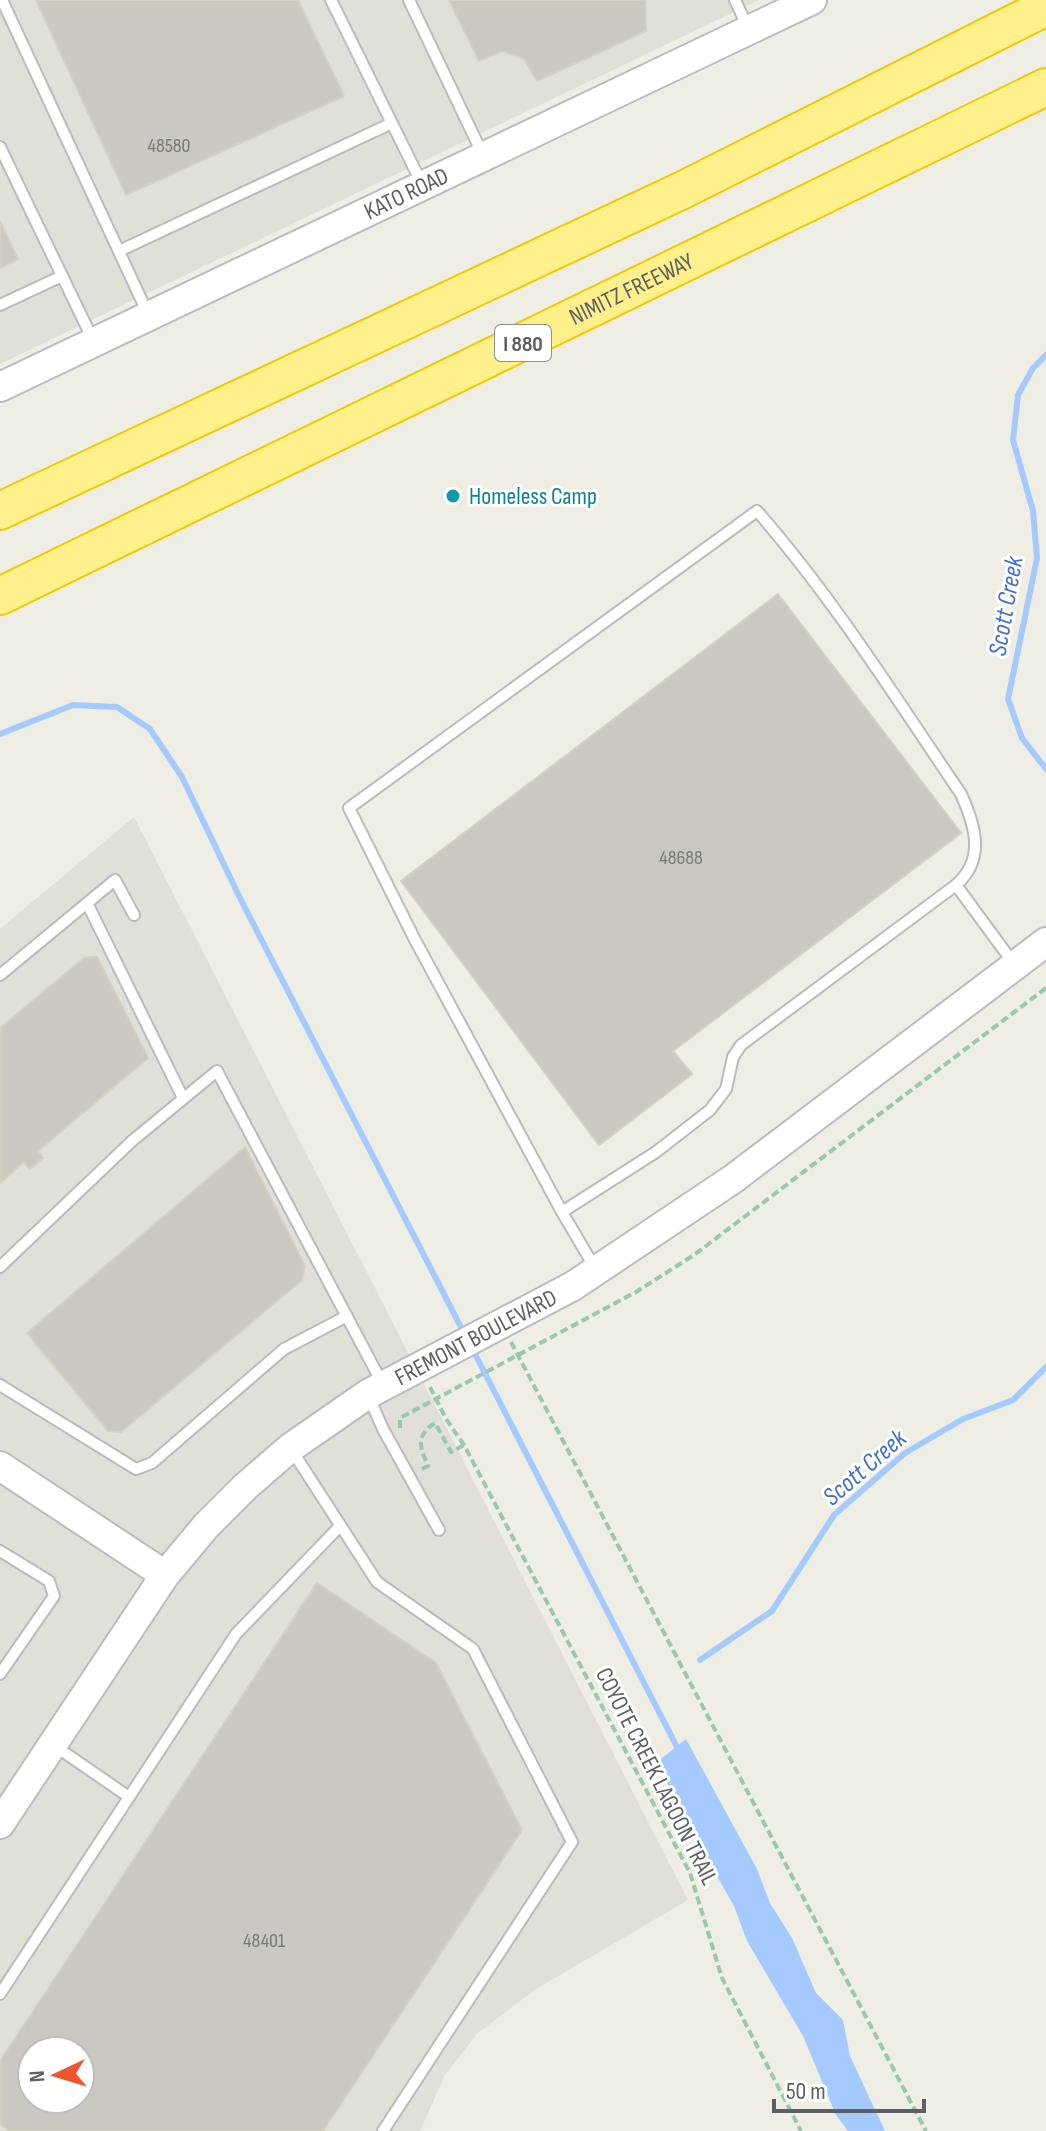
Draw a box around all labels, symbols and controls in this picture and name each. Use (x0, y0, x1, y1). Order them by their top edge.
house number: 48580 (148, 134, 190, 158)
street label: KATO ROAD (360, 161, 453, 226)
street label: NIMITZ FREEWAY (565, 247, 698, 332)
road number: I 880 (495, 325, 551, 361)
place label: Homeless Camp (469, 482, 597, 511)
marker: Homeless Camp (444, 487, 462, 505)
water label: Scott Creek (982, 553, 1031, 658)
house number: 48688 (659, 846, 703, 870)
street label: FREMONT BOULEVARD (390, 1283, 562, 1392)
water label: Scott Creek (817, 1423, 914, 1513)
street label: COYOTE CREEK LAGOON TRAIL (589, 1663, 724, 1890)
house number: 48401 (243, 1929, 285, 1953)
north arrow (16, 2035, 96, 2115)
scale bar (774, 2063, 924, 2113)
text: N (24, 2069, 51, 2083)
text: 50 m (786, 2077, 826, 2106)

